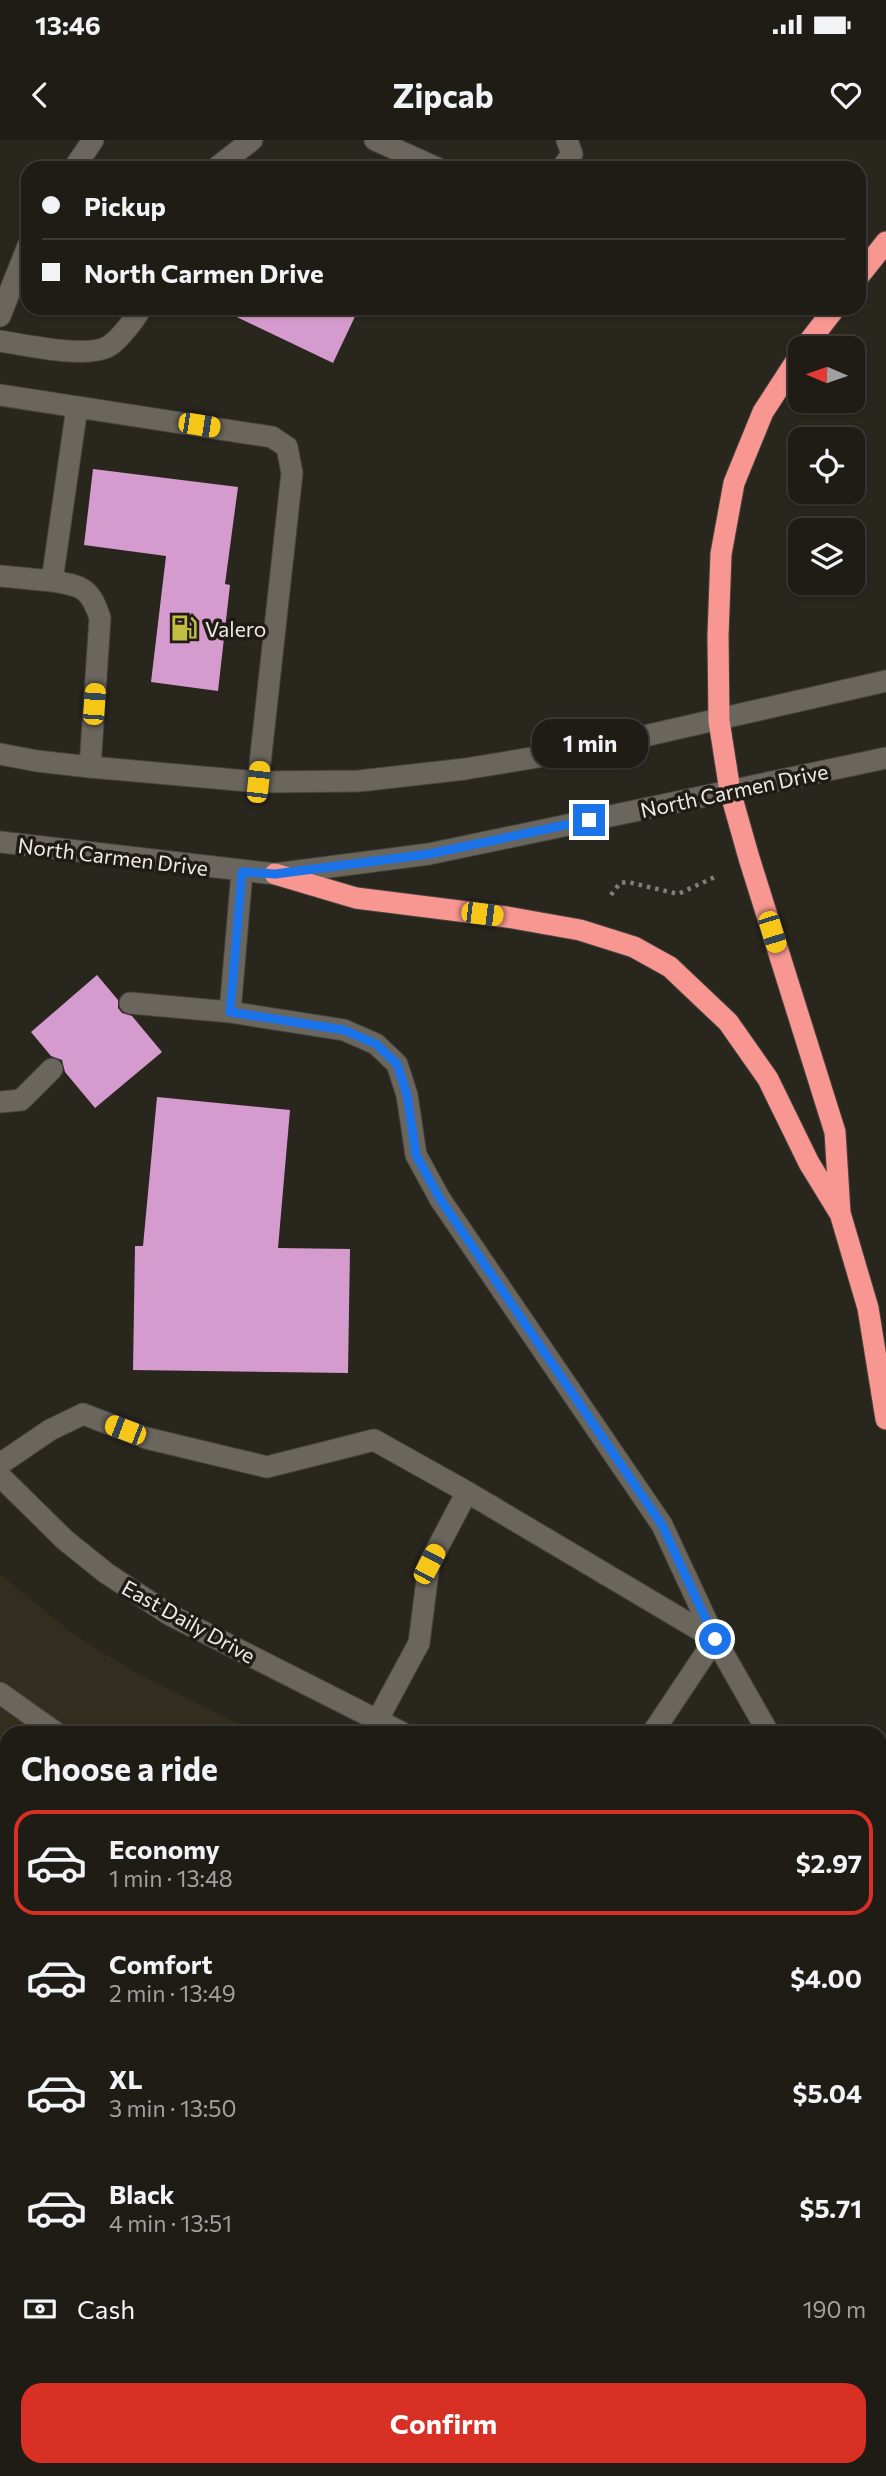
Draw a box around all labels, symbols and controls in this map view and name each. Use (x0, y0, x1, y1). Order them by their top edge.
text: 13:46 (35, 9, 101, 40)
text: Zipcab (392, 75, 494, 115)
icon: back (21, 76, 59, 114)
icon: heart (827, 76, 865, 114)
text: Pickup (84, 190, 166, 221)
text: North Carmen Drive (84, 257, 324, 288)
north arrow (788, 336, 864, 413)
map controls (788, 336, 865, 595)
car (177, 411, 222, 439)
button: locate (788, 427, 865, 504)
button: layers (788, 518, 865, 595)
fuel station icon: Valero (169, 613, 199, 643)
place label: Valero (205, 616, 266, 641)
car (83, 682, 106, 726)
callout: 1 min (531, 718, 647, 768)
text: 1 min (563, 729, 617, 757)
street label: North Carmen Drive (638, 758, 830, 822)
car (246, 760, 271, 804)
route end (573, 804, 605, 836)
street label: North Carmen Drive (16, 832, 210, 880)
car (460, 901, 505, 927)
car (756, 909, 789, 955)
car (102, 1413, 149, 1447)
car (410, 1541, 449, 1587)
street label: East Daily Drive (118, 1574, 260, 1668)
route start (699, 1623, 731, 1655)
text: Choose a ride (21, 1748, 218, 1788)
icon: car (25, 1831, 88, 1894)
text: Economy (109, 1833, 220, 1864)
text: $2.97 (796, 1847, 862, 1878)
text: 1 min · 13:48 (109, 1864, 233, 1892)
icon: car (25, 1946, 88, 2009)
text: Comfort (109, 1948, 212, 1979)
text: $4.00 (790, 1962, 862, 1993)
text: 2 min · 13:49 (109, 1979, 236, 2007)
icon: car (25, 2061, 88, 2124)
text: XL (109, 2063, 143, 2094)
text: $5.04 (793, 2077, 862, 2108)
text: 3 min · 13:50 (109, 2094, 237, 2122)
icon: car (25, 2176, 88, 2239)
text: Black (109, 2178, 175, 2209)
text: $5.71 (800, 2192, 862, 2223)
text: 4 min · 13:51 (109, 2209, 232, 2237)
icon: cash (21, 2290, 59, 2328)
text: Cash (77, 2293, 135, 2324)
text: 190 m (803, 2295, 866, 2323)
button: Confirm (21, 2383, 866, 2463)

